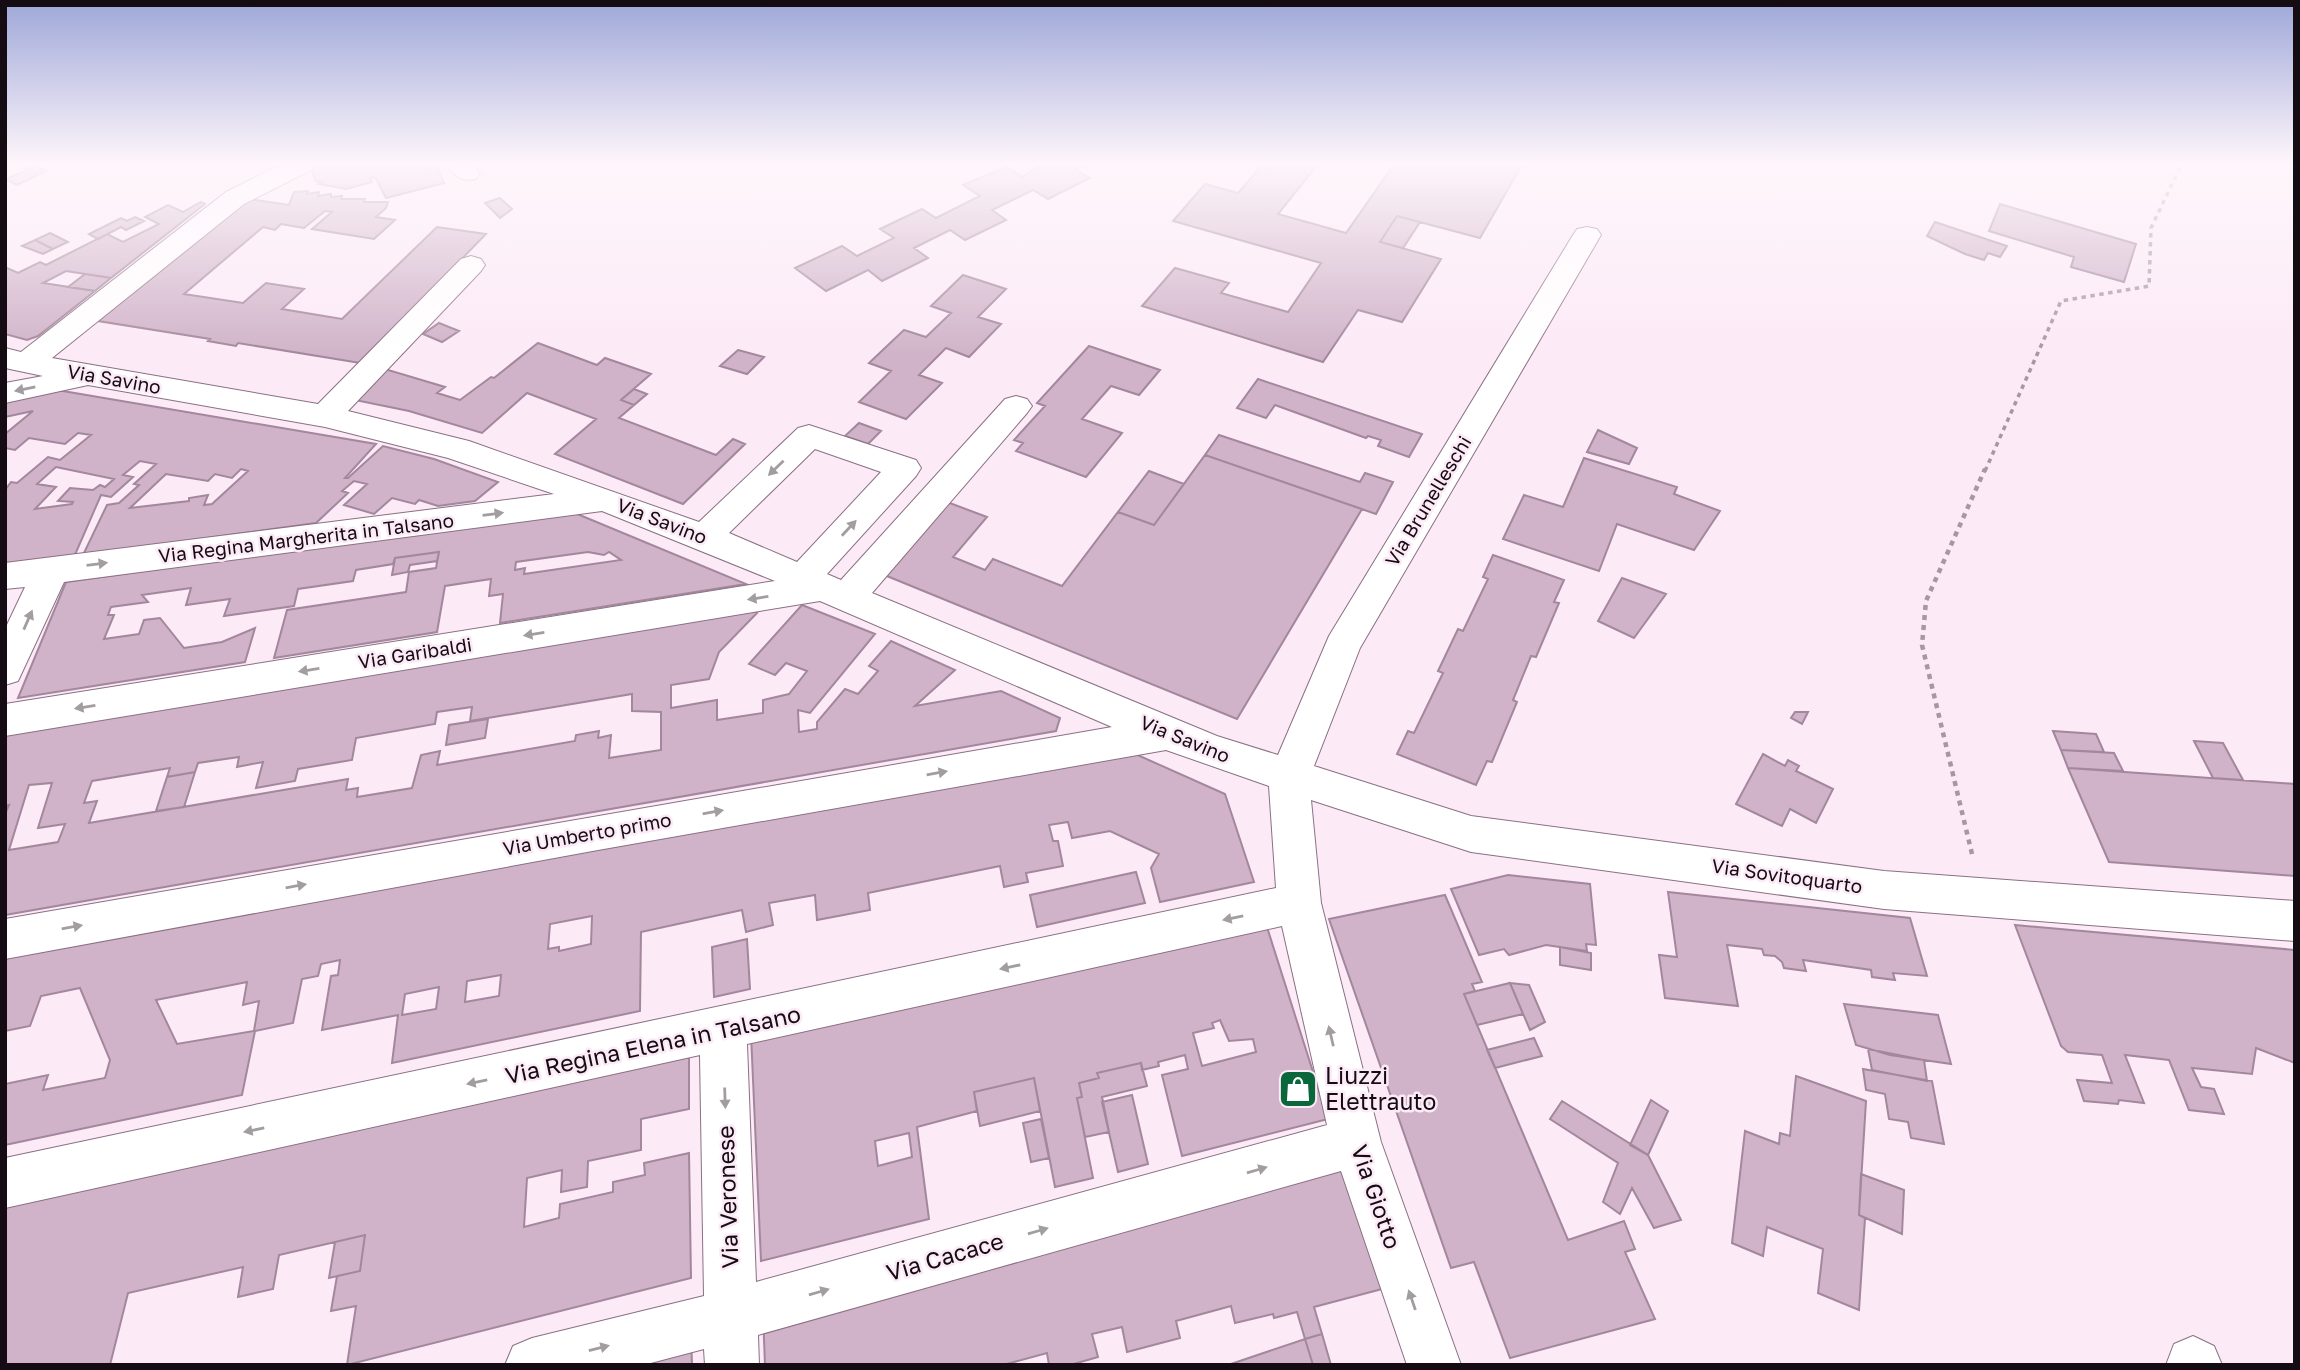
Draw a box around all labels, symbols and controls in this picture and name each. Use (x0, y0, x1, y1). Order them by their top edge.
street label: Via Savino (65, 359, 163, 398)
one-way arrow (14, 384, 36, 395)
street label: Via Brunelleschi (1380, 431, 1476, 570)
one-way arrow (768, 459, 785, 475)
street label: Via Savino (614, 493, 710, 548)
street label: Via Regina Margherita in Talsano (157, 508, 455, 567)
one-way arrow (482, 508, 504, 519)
one-way arrow (840, 520, 856, 537)
one-way arrow (86, 558, 108, 569)
one-way arrow (747, 593, 769, 604)
one-way arrow (22, 610, 34, 630)
one-way arrow (523, 629, 545, 640)
street label: Via Garibaldi (356, 632, 474, 673)
one-way arrow (298, 665, 320, 676)
one-way arrow (73, 702, 95, 713)
street label: Via Savino (1137, 710, 1233, 767)
one-way arrow (926, 767, 948, 778)
one-way arrow (702, 806, 724, 817)
street label: Via Umberto primo (501, 807, 673, 860)
street label: Via Sovitoquarto (1710, 854, 1864, 897)
one-way arrow (285, 881, 307, 892)
one-way arrow (1221, 913, 1243, 924)
one-way arrow (61, 921, 83, 932)
one-way arrow (999, 961, 1021, 972)
street label: Via Regina Elena in Talsano (502, 999, 803, 1089)
one-way arrow (1325, 1025, 1336, 1047)
place label: Liuzzi Elettrauto (1325, 1061, 1436, 1115)
shop icon: Liuzzi Elettrauto (1277, 1068, 1319, 1110)
one-way arrow (466, 1077, 488, 1088)
one-way arrow (719, 1087, 730, 1109)
one-way arrow (243, 1124, 265, 1135)
street label: Via Veronese (711, 1125, 743, 1269)
street label: Via Giotto (1346, 1141, 1408, 1253)
one-way arrow (1247, 1164, 1269, 1175)
one-way arrow (1028, 1225, 1049, 1235)
street label: Via Cacace (883, 1226, 1006, 1286)
one-way arrow (809, 1286, 830, 1296)
one-way arrow (1406, 1290, 1417, 1311)
one-way arrow (588, 1343, 610, 1354)

